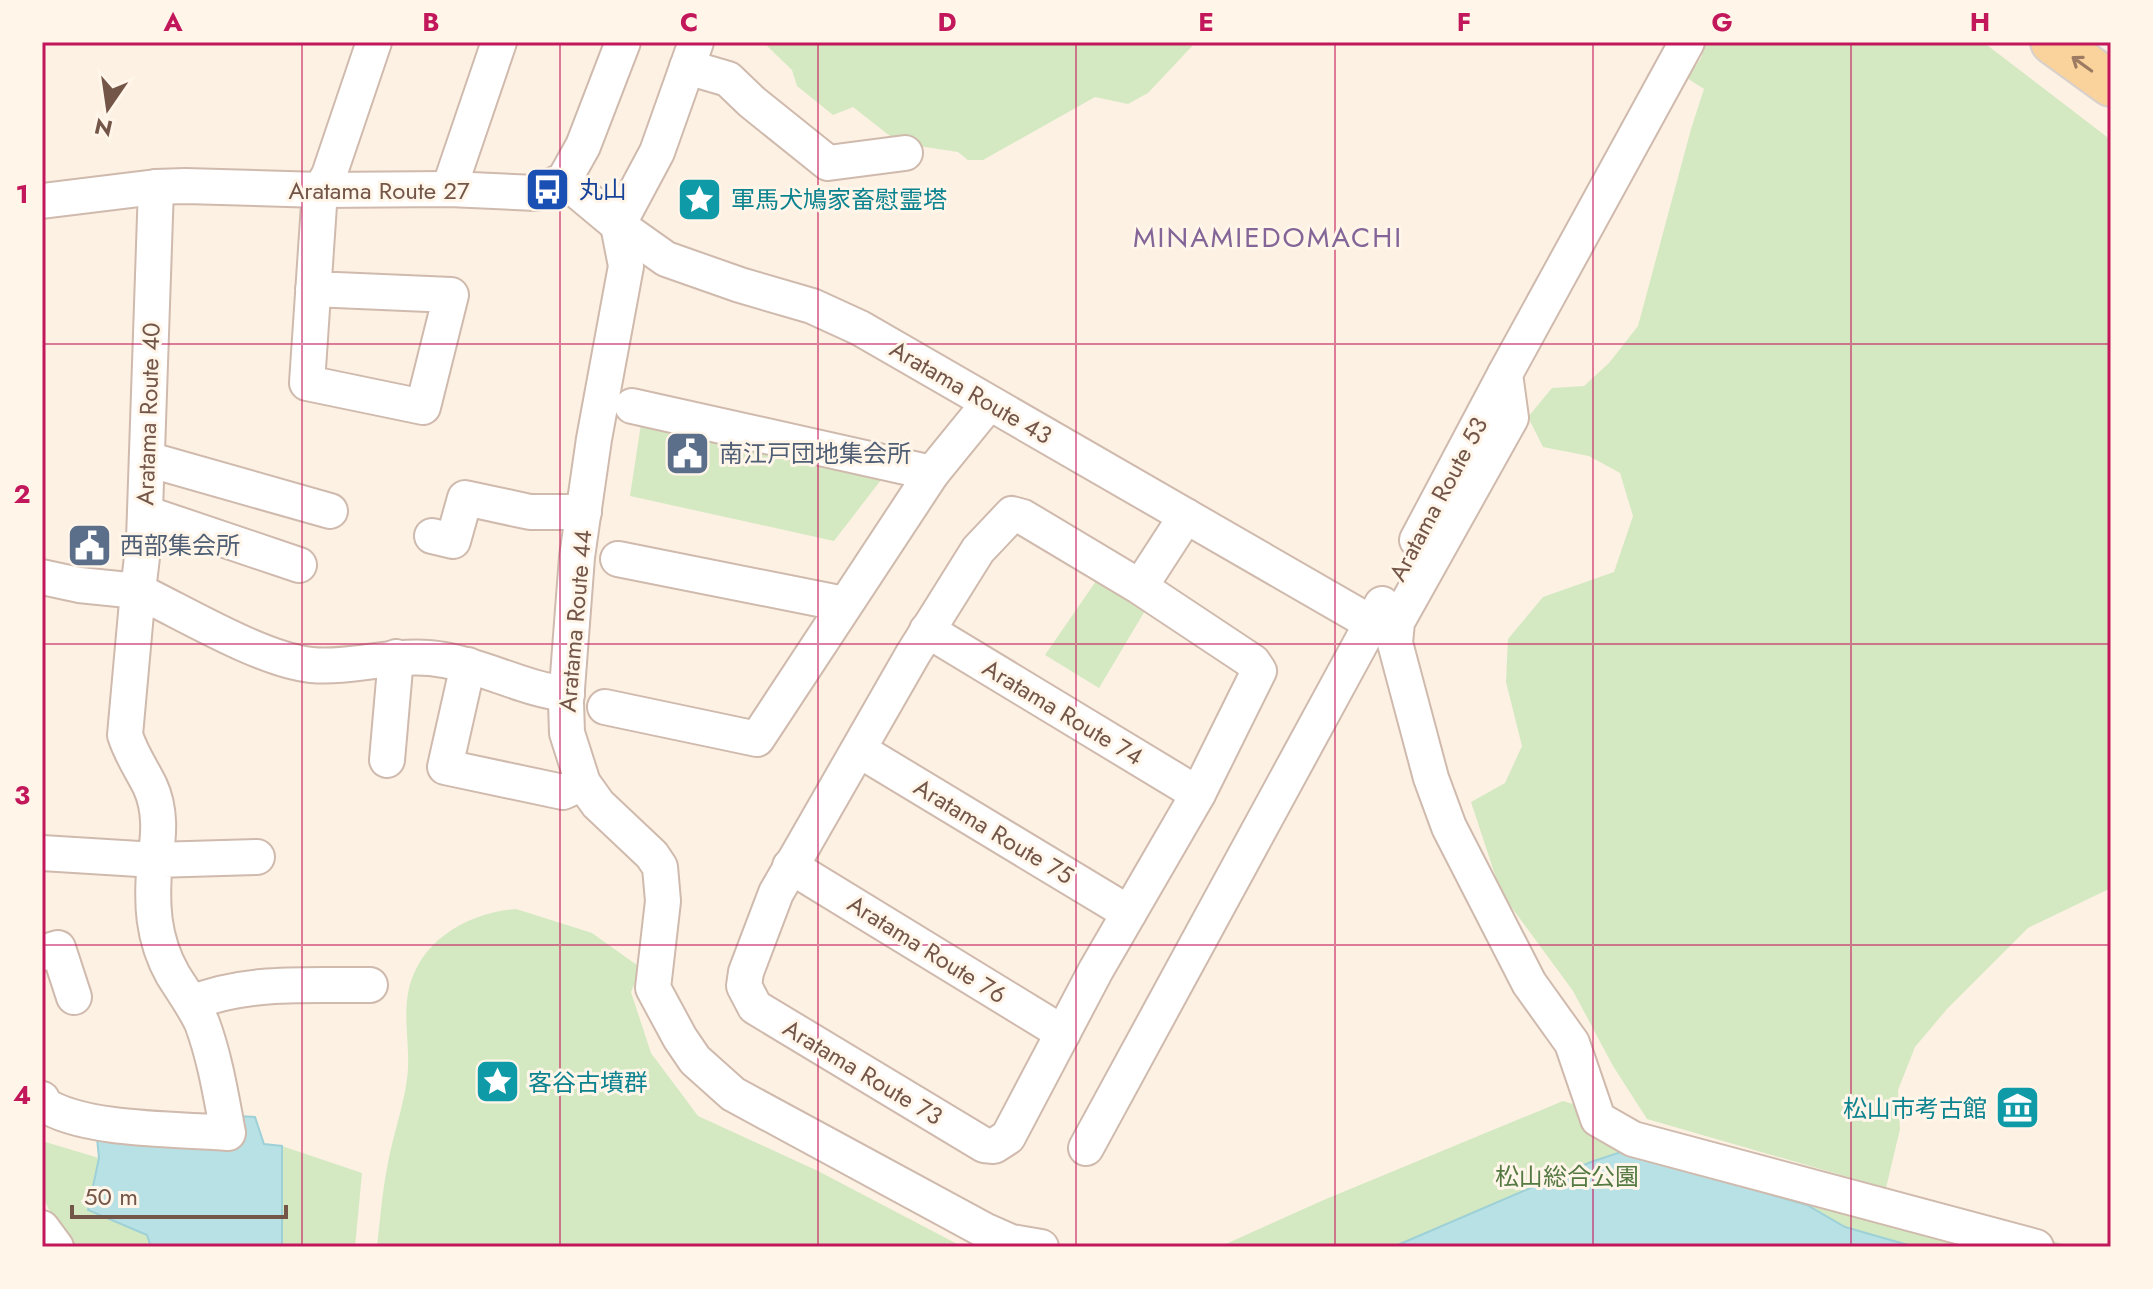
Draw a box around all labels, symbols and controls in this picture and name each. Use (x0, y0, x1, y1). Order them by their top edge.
text: A (162, 3, 183, 41)
text: B (422, 3, 440, 41)
text: C (680, 3, 698, 41)
text: D (937, 3, 957, 41)
text: E (1198, 3, 1214, 41)
text: F (1457, 3, 1471, 41)
text: G (1711, 3, 1733, 41)
text: H (1970, 3, 1990, 41)
one-way arrow (2071, 55, 2093, 72)
north arrow (68, 68, 148, 148)
text: N (91, 110, 116, 145)
bus stop icon: 丸山 (524, 165, 572, 213)
place label: 丸山 (579, 172, 627, 207)
street label: Aratama Route 27 (288, 173, 470, 208)
text: 1 (15, 175, 29, 213)
place icon: 軍馬犬鳩家畜慰霊塔 (676, 175, 724, 223)
place label: 軍馬犬鳩家畜慰霊塔 (731, 182, 947, 217)
district label: MINAMIEDOMACHI (1133, 217, 1403, 258)
street label: Aratama Route 40 (127, 322, 169, 506)
street label: Aratama Route 43 (883, 331, 1059, 453)
street label: Aratama Route 53 (1380, 411, 1496, 587)
public building icon: 南江戸団地集会所 (664, 429, 712, 477)
place label: 南江戸団地集会所 (719, 436, 911, 471)
text: 2 (13, 475, 31, 513)
public building icon: 西部集会所 (65, 521, 113, 569)
place label: 西部集会所 (120, 528, 240, 563)
street label: Aratama Route 44 (550, 528, 600, 714)
street label: Aratama Route 74 (976, 650, 1150, 774)
street label: Aratama Route 75 (907, 769, 1081, 893)
text: 3 (14, 776, 30, 814)
street label: Aratama Route 76 (841, 886, 1013, 1012)
street label: Aratama Route 73 (777, 1011, 949, 1133)
place icon: 客谷古墳群 (473, 1058, 521, 1106)
place label: 客谷古墳群 (528, 1065, 648, 1100)
text: 4 (13, 1076, 31, 1114)
museum icon: 松山市考古館 (1994, 1084, 2042, 1132)
place label: 松山市考古館 (1843, 1091, 1987, 1126)
park label: 松山総合公園 (1495, 1159, 1639, 1194)
scale bar (72, 1169, 286, 1219)
text: 50 m (84, 1179, 138, 1214)

